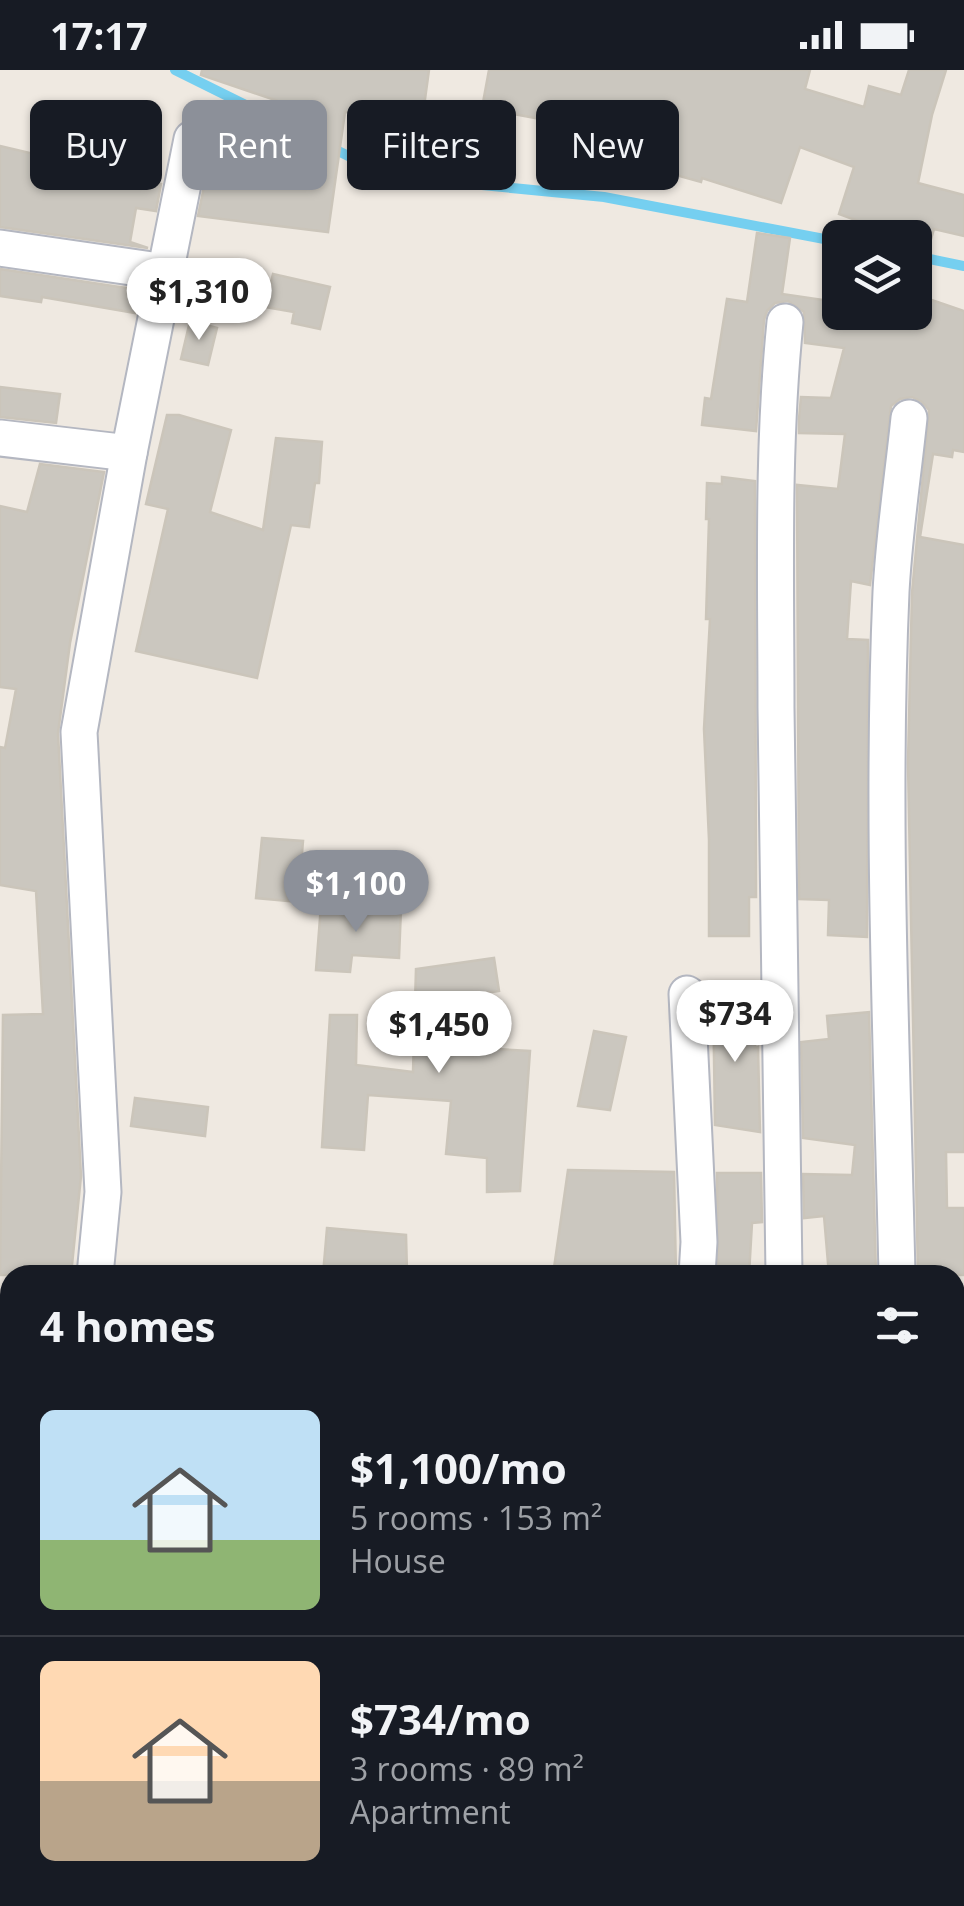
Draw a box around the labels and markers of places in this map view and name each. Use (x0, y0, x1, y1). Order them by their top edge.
pin: $1,310 (118, 258, 280, 343)
pin: $1,100 (275, 850, 437, 935)
pin: $734 (676, 980, 794, 1065)
pin: $1,450 (358, 991, 520, 1076)

